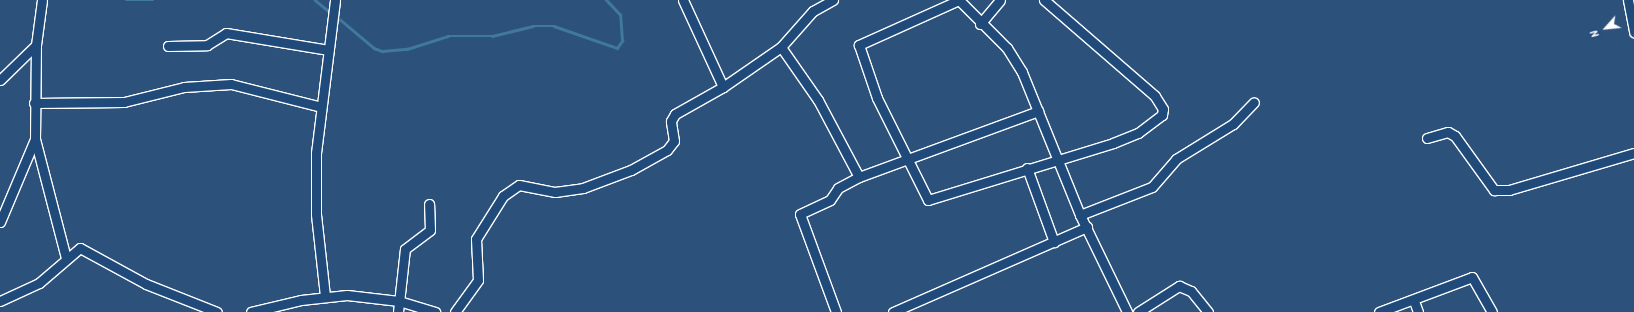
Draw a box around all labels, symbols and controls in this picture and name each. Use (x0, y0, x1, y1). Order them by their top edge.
north arrow (1586, 8, 1626, 48)
text: N (1586, 26, 1605, 41)

